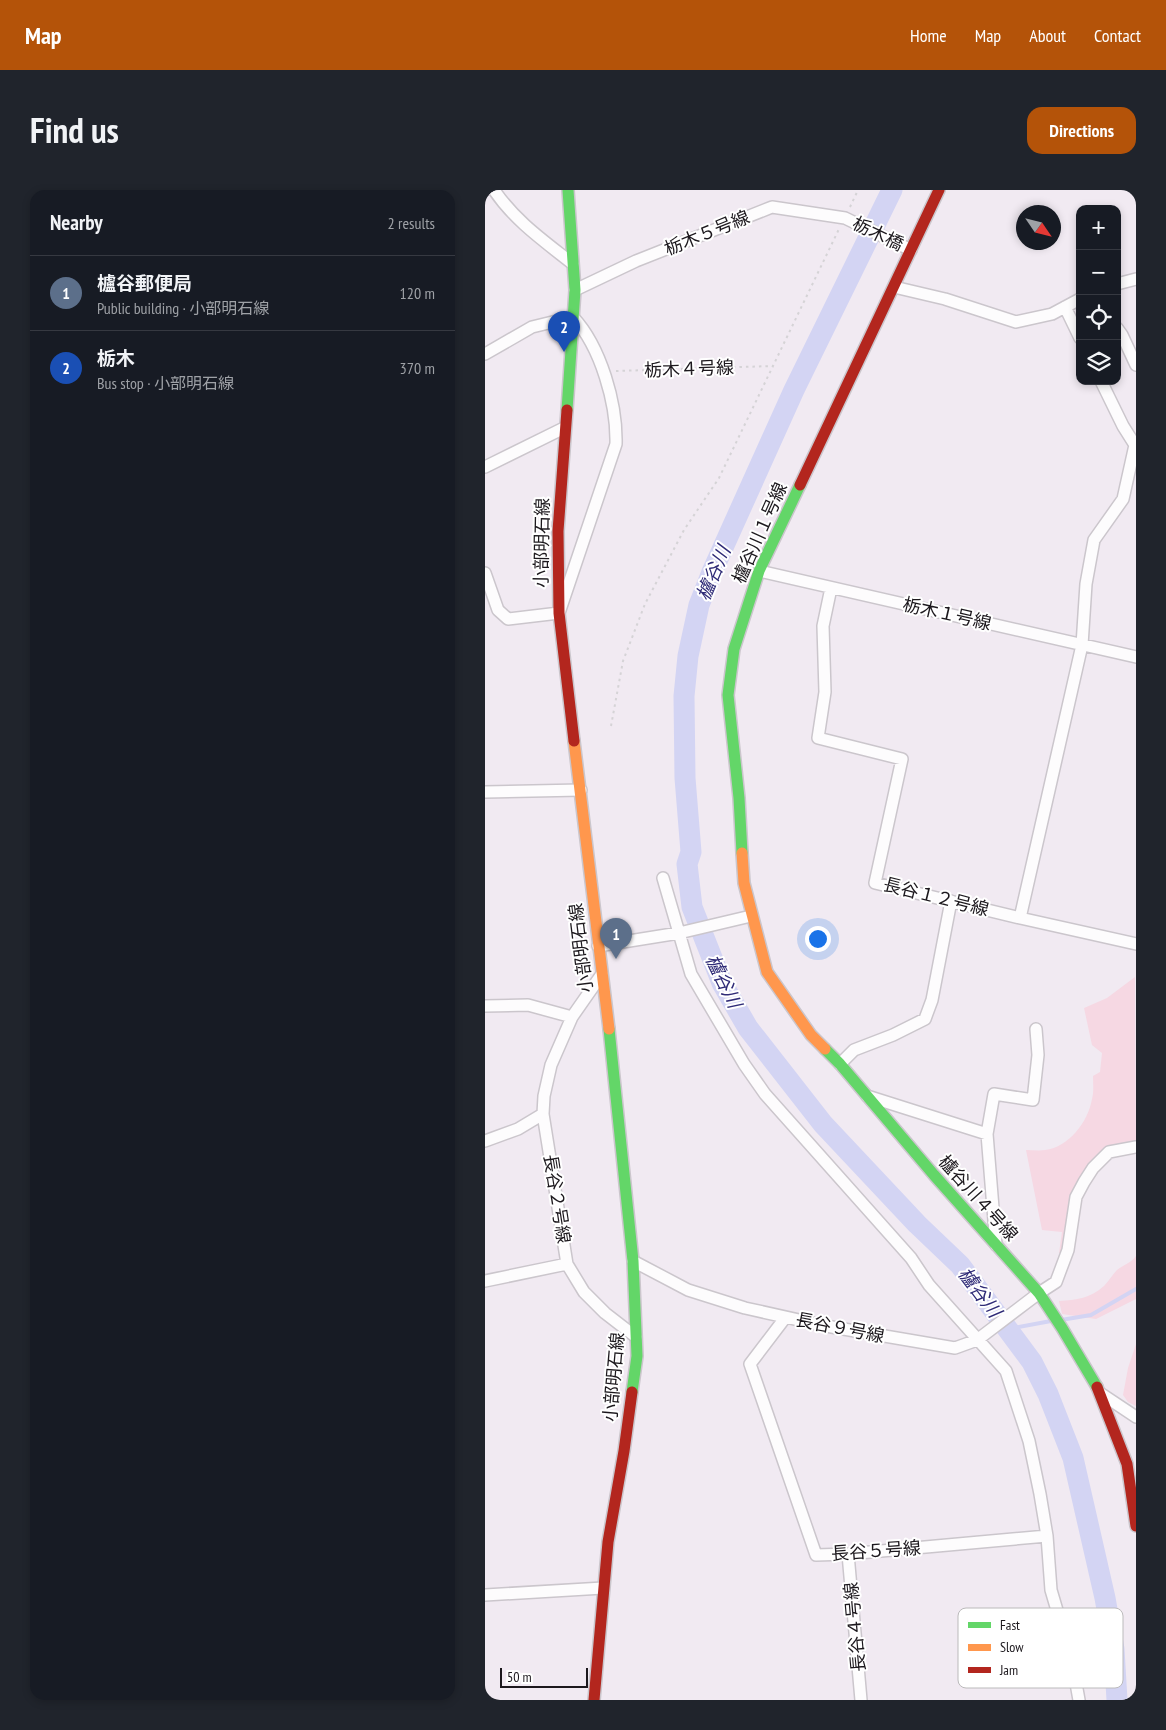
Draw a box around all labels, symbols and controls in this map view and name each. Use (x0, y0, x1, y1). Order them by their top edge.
text: Map (25, 20, 62, 51)
text: Home (910, 24, 947, 47)
text: Map (975, 24, 1001, 47)
text: About (1029, 24, 1066, 47)
text: Contact (1094, 24, 1141, 47)
text: Find us (30, 107, 119, 153)
button: Directions (1027, 107, 1136, 154)
street label: 栃木５号線 (661, 205, 753, 260)
north arrow (1016, 205, 1061, 250)
map controls (1076, 205, 1121, 385)
button: + (1076, 205, 1121, 250)
text: Nearby (50, 209, 103, 236)
street label: 栃木橋 (849, 211, 908, 256)
text: 2 results (388, 213, 435, 233)
button: − (1076, 250, 1121, 295)
text: 櫨谷郵便局 (97, 271, 192, 295)
text: 1 (62, 283, 70, 303)
text: 120 m (400, 283, 435, 303)
button: locate (1076, 295, 1121, 340)
text: Public building · 小部明石線 (97, 298, 269, 318)
pin: 2 (548, 311, 580, 352)
button: layers (1076, 340, 1121, 385)
text: 栃木 (97, 346, 135, 370)
street label: 栃木４号線 (644, 355, 734, 382)
text: 2 (62, 358, 70, 378)
text: 370 m (400, 358, 435, 378)
text: Bus stop · 小部明石線 (97, 373, 234, 393)
street label: 櫨谷川１号線 (727, 479, 792, 587)
street label: 小部明石線 (529, 498, 554, 588)
water label: 櫨谷川 (691, 540, 736, 604)
street label: 栃木１号線 (901, 592, 994, 635)
street label: 長谷１２号線 (881, 872, 991, 921)
street label: 小部明石線 (564, 902, 597, 994)
pin: 1 (600, 918, 632, 959)
your location (805, 926, 831, 952)
water label: 櫨谷川 (701, 950, 748, 1014)
street label: 櫨谷川４号線 (934, 1150, 1023, 1245)
street label: 長谷２号線 (539, 1153, 576, 1245)
water label: 櫨谷川 (953, 1262, 1008, 1324)
street label: 長谷９号線 (794, 1308, 886, 1347)
street label: 小部明石線 (598, 1331, 629, 1423)
street label: 長谷５号線 (830, 1536, 922, 1565)
street label: 長谷４号線 (839, 1581, 870, 1673)
legend (958, 1608, 1123, 1688)
text: Fast (1000, 1616, 1020, 1634)
text: Slow (1000, 1638, 1024, 1656)
text: Jam (999, 1661, 1018, 1679)
scale bar (500, 1665, 587, 1688)
text: 50 m (507, 1668, 532, 1686)

